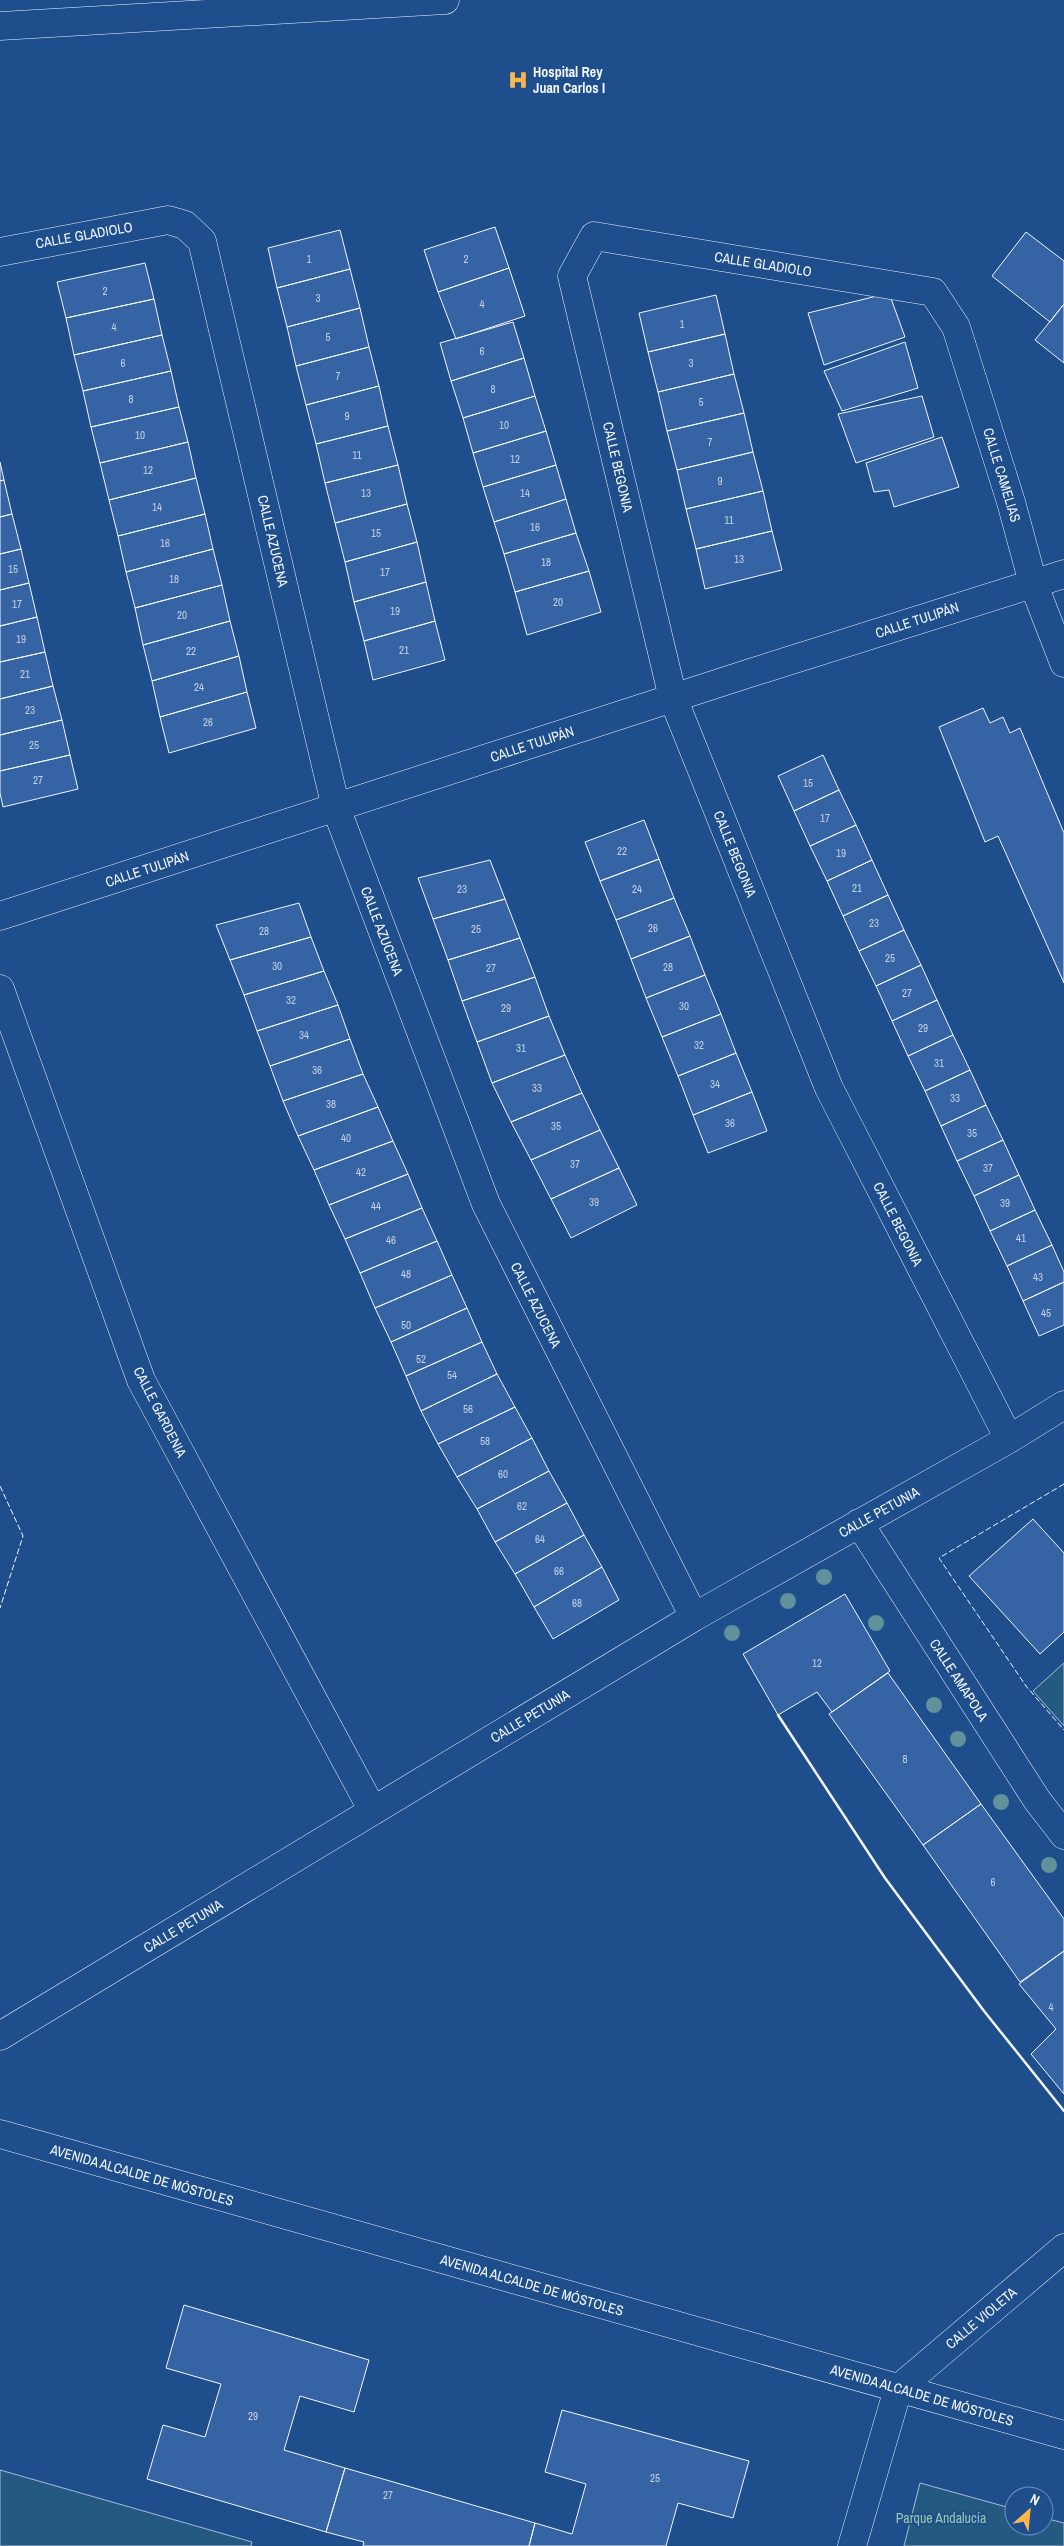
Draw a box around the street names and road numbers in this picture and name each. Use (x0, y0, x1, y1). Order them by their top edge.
street label: CALLE GLADIOLO (34, 218, 134, 252)
street label: CALLE GLADIOLO (713, 247, 813, 281)
street label: CALLE BEGONIA (599, 420, 637, 514)
street label: CALLE CAMELIAS (979, 426, 1025, 525)
street label: CALLE AZUCENA (254, 493, 292, 589)
street label: CALLE TULIPÁN (873, 598, 961, 642)
street label: CALLE TULIPÁN (488, 722, 576, 766)
street label: CALLE BEGONIA (709, 808, 761, 900)
street label: CALLE TULIPÁN (103, 847, 191, 891)
street label: CALLE AZUCENA (357, 884, 407, 978)
street label: CALLE BEGONIA (869, 1179, 927, 1269)
street label: CALLE AZUCENA (507, 1259, 565, 1351)
street label: CALLE GARDENIA (129, 1364, 191, 1461)
street label: CALLE PETUNIA (836, 1482, 923, 1542)
street label: CALLE AMAPOLA (926, 1635, 992, 1725)
street label: CALLE PETUNIA (487, 1685, 573, 1747)
street label: CALLE PETUNIA (140, 1895, 226, 1957)
street label: AVENIDA ALCALDE DE MÓSTOLES (47, 2140, 236, 2210)
street label: AVENIDA ALCALDE DE MÓSTOLES (437, 2250, 626, 2320)
street label: CALLE VIOLETA (942, 2283, 1020, 2353)
street label: AVENIDA ALCALDE DE MÓSTOLES (827, 2360, 1016, 2430)

